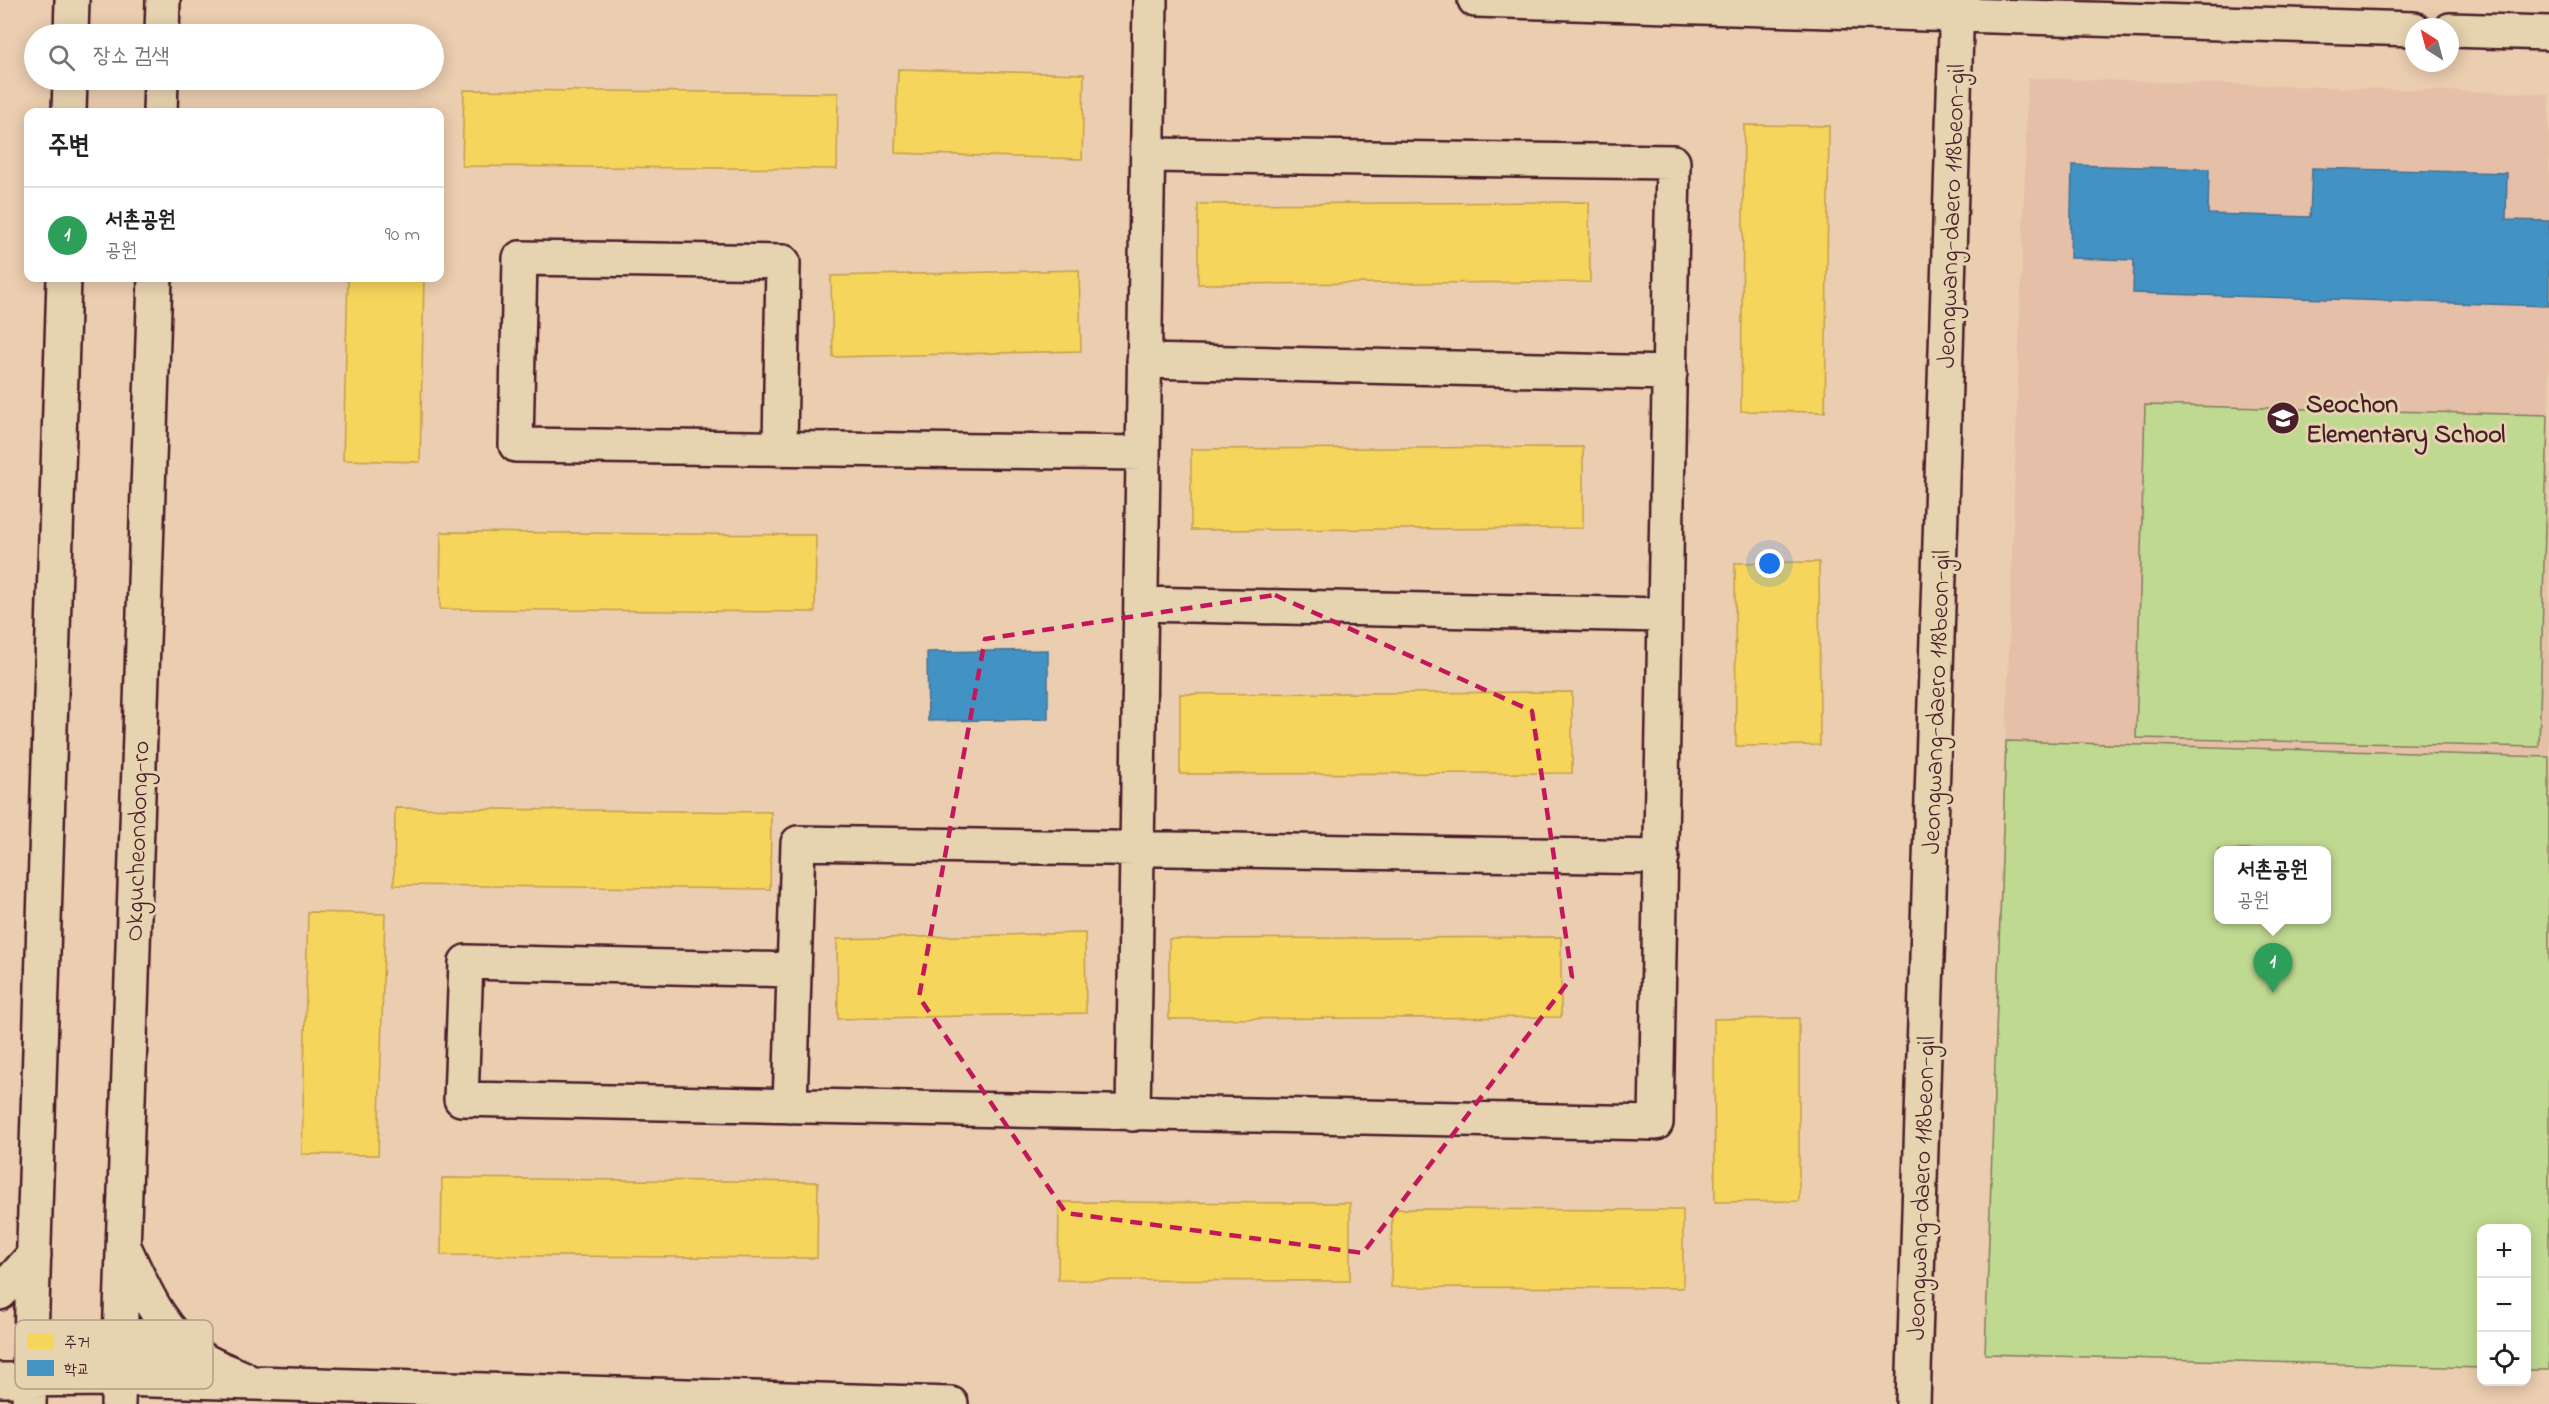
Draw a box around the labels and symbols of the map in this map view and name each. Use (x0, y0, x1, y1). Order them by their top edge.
north arrow (2405, 18, 2459, 72)
street label: Jeongwang-daero 118beon-gil (1929, 63, 1977, 369)
place label: Seochon Elementary School (2306, 387, 2505, 455)
school or university icon: Seochon Elementary School (2265, 400, 2301, 436)
your location (1755, 549, 1784, 578)
street label: Jeongwang-daero 118beon-gil (1914, 549, 1962, 855)
street label: Okgucheondong-ro (117, 740, 161, 942)
pin: 1 (2254, 944, 2292, 993)
street label: Jeongwang-daero 118beon-gil (1899, 1035, 1947, 1341)
legend (15, 1320, 213, 1389)
text: 주거 (64, 1331, 90, 1355)
text: 학교 (64, 1358, 90, 1382)

